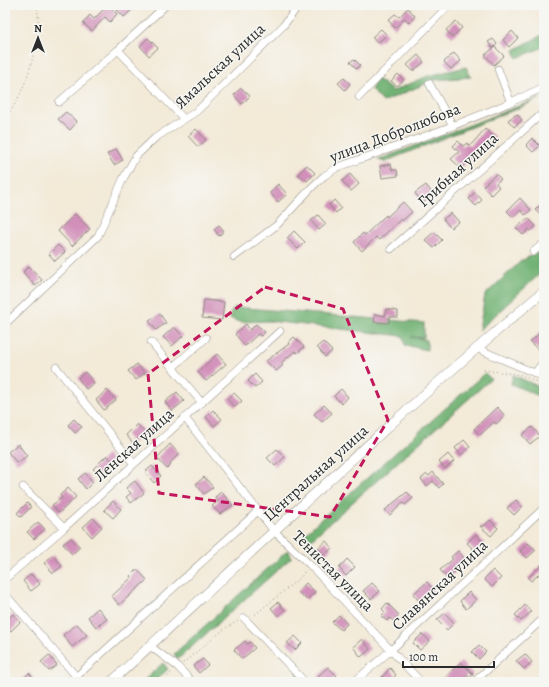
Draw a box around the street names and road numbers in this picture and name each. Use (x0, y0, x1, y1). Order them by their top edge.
street label: Ямальская улица (170, 18, 271, 114)
street label: улица Добролюбова (326, 98, 464, 168)
street label: Грибная улица (413, 127, 504, 212)
street label: Ленская улица (89, 403, 179, 487)
street label: Центральная улица (259, 419, 374, 526)
street label: Тенистая улица (287, 525, 379, 617)
street label: Славянская улица (387, 534, 493, 635)

